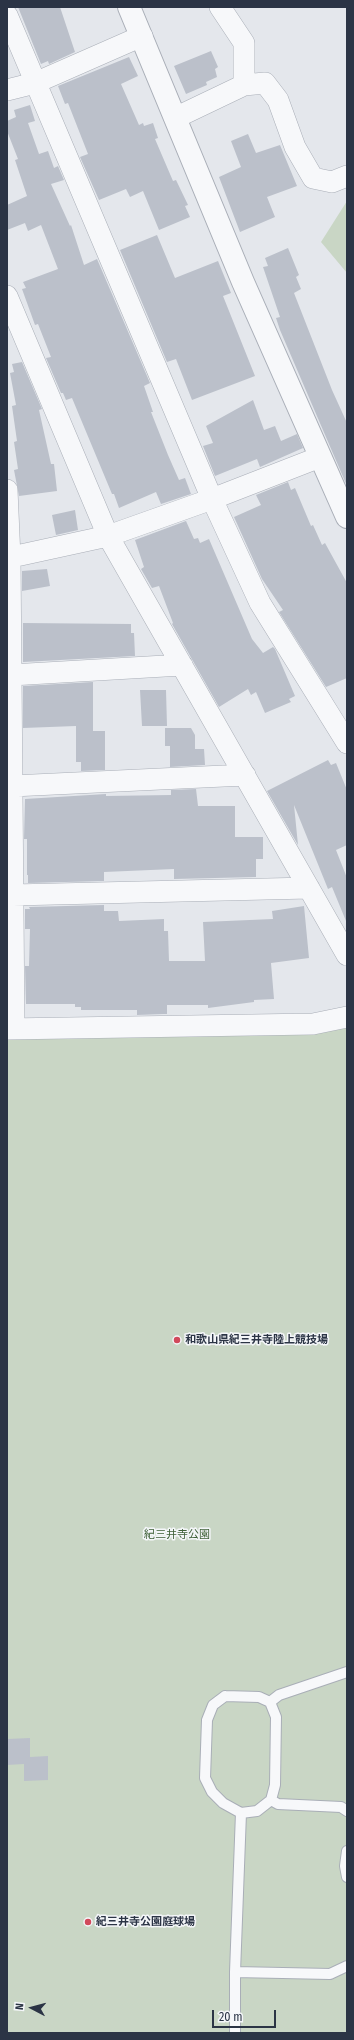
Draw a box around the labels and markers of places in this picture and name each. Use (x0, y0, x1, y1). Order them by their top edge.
place label: 和歌山県紀三井寺陸上競技場 (185, 1333, 328, 1347)
marker: 和歌山県紀三井寺陸上競技場 (172, 1335, 182, 1345)
place label: 紀三井寺公園庭球場 (96, 1915, 195, 1929)
marker: 紀三井寺公園庭球場 (83, 1917, 93, 1927)

